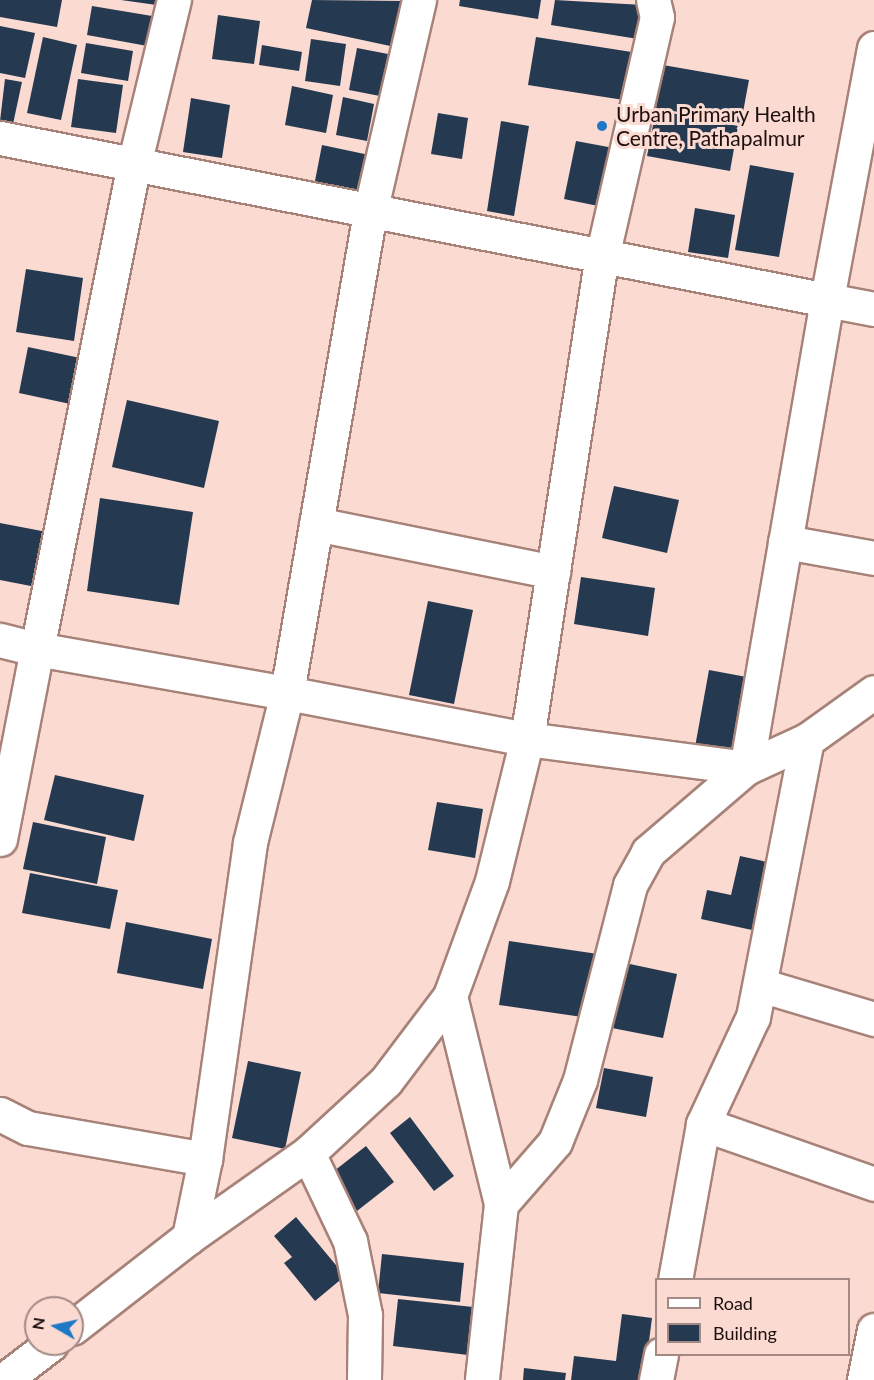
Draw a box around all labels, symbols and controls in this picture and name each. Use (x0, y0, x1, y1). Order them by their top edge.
place label: Urban Primary Health Centre, Pathapalmur (616, 101, 816, 151)
marker: Urban Primary Health Centre, Pathapalmur (593, 117, 611, 135)
legend (655, 1278, 850, 1356)
text: Road (713, 1292, 753, 1314)
north arrow (24, 1296, 84, 1356)
text: N (27, 1316, 48, 1331)
text: Building (713, 1322, 777, 1344)

